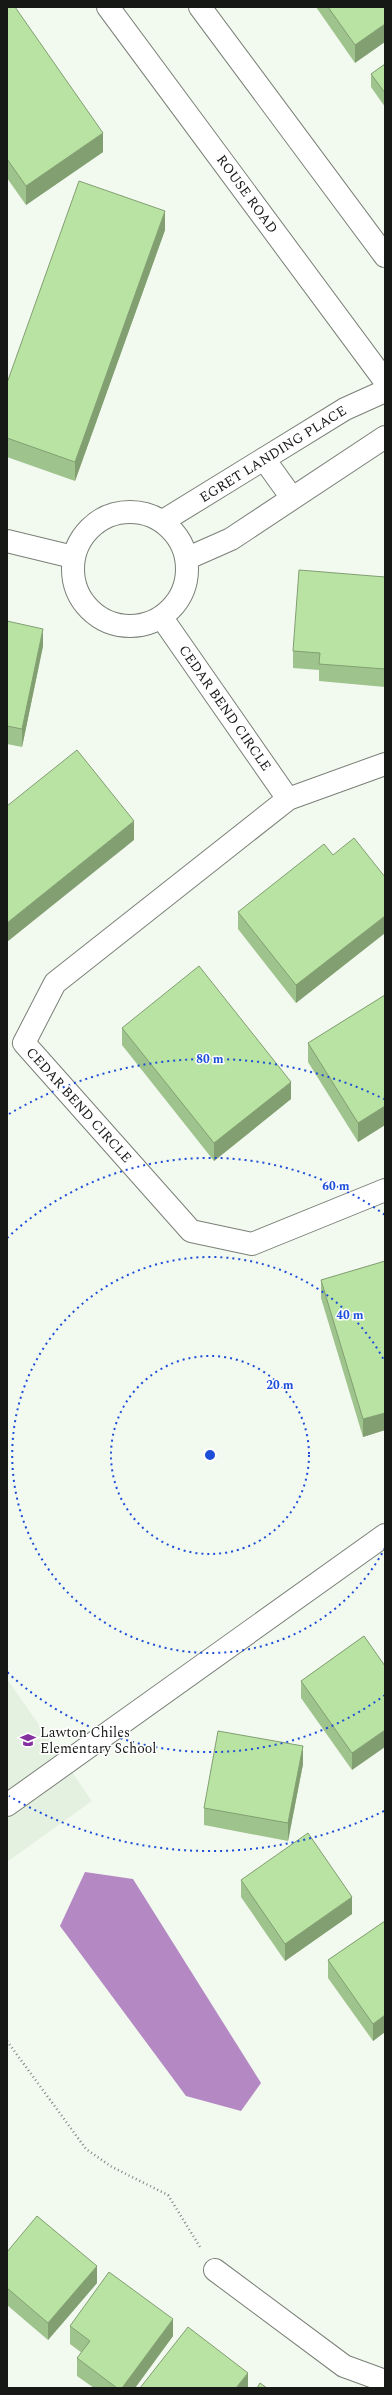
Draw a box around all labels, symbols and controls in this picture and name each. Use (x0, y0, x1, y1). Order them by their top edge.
street label: ROUSE ROAD (211, 150, 283, 238)
street label: EGRET LANDING PLACE (195, 400, 351, 508)
street label: CEDAR BEND CIRCLE (173, 641, 277, 775)
street label: CEDAR BEND CIRCLE (21, 1042, 137, 1168)
text: 80 m (196, 1050, 224, 1069)
text: 60 m (322, 1177, 350, 1196)
text: 40 m (336, 1306, 364, 1325)
text: 20 m (266, 1376, 294, 1395)
centre of rings (203, 1448, 217, 1462)
place label: Lawton Chiles Elementary School (40, 1722, 156, 1759)
school or university icon: Lawton Chiles Elementary School (19, 1731, 37, 1749)

